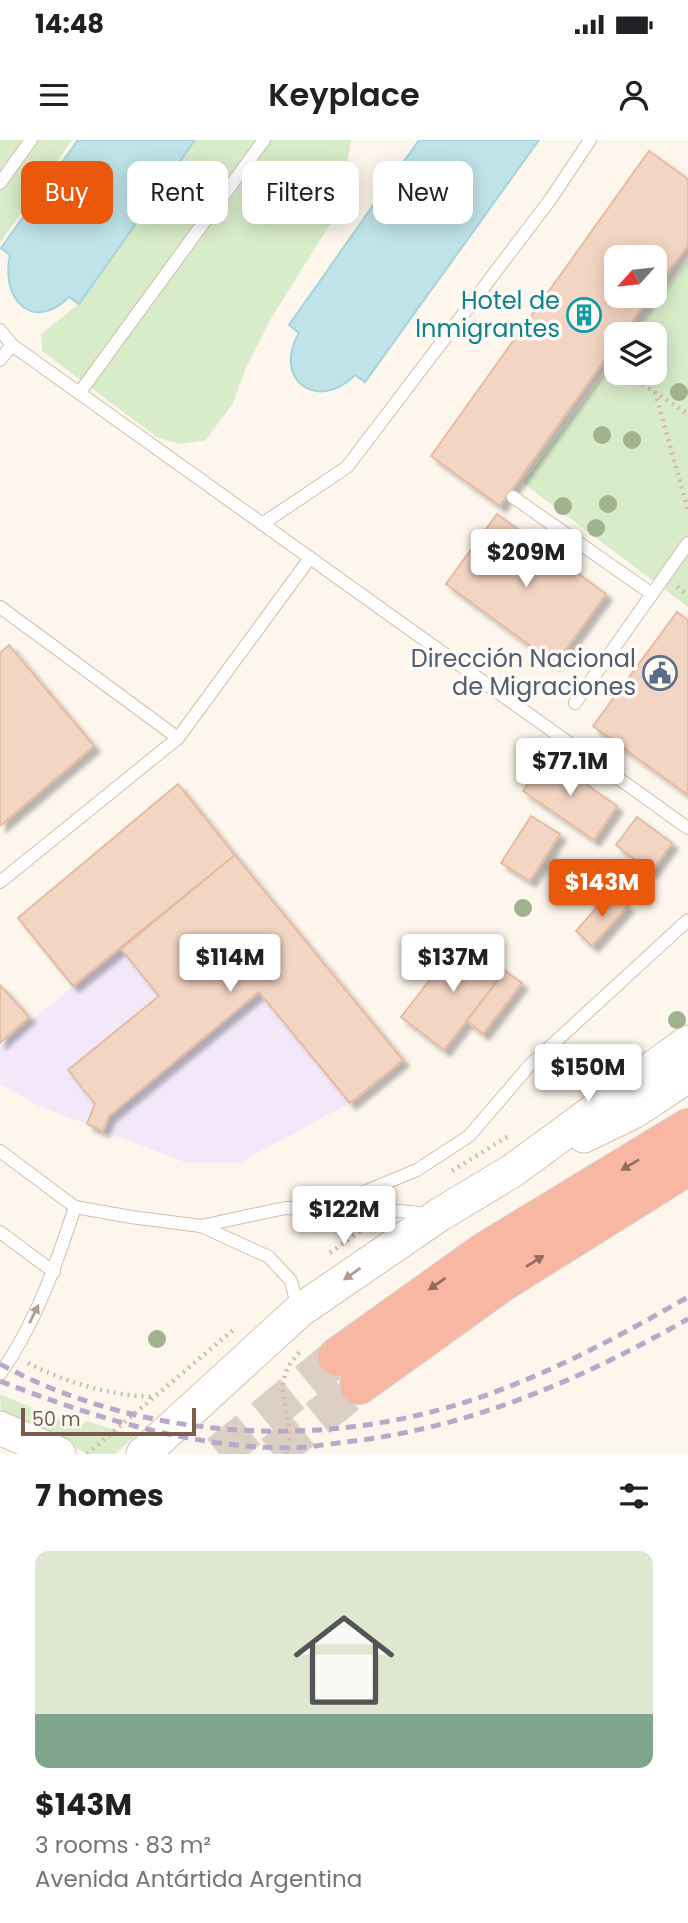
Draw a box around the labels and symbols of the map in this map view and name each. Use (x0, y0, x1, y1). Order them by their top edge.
north arrow (604, 245, 667, 308)
place label: Hotel de Inmigrantes (415, 284, 560, 345)
building icon: Hotel de Inmigrantes (565, 296, 603, 334)
pin: $209M (477, 530, 575, 589)
place label: Dirección Nacional de Migraciones (411, 642, 636, 703)
public building icon: Dirección Nacional de Migraciones (641, 654, 679, 692)
pin: $77.1M (513, 738, 627, 798)
pin: $143M (553, 860, 651, 919)
pin: $114M (181, 934, 279, 994)
pin: $137M (404, 934, 502, 994)
pin: $150M (539, 1044, 637, 1104)
one-way arrow (621, 1159, 640, 1171)
pin: $122M (295, 1186, 393, 1246)
one-way arrow (526, 1255, 545, 1268)
one-way arrow (343, 1267, 361, 1281)
one-way arrow (428, 1277, 446, 1291)
one-way arrow (28, 1304, 39, 1324)
scale bar (21, 1405, 196, 1437)

